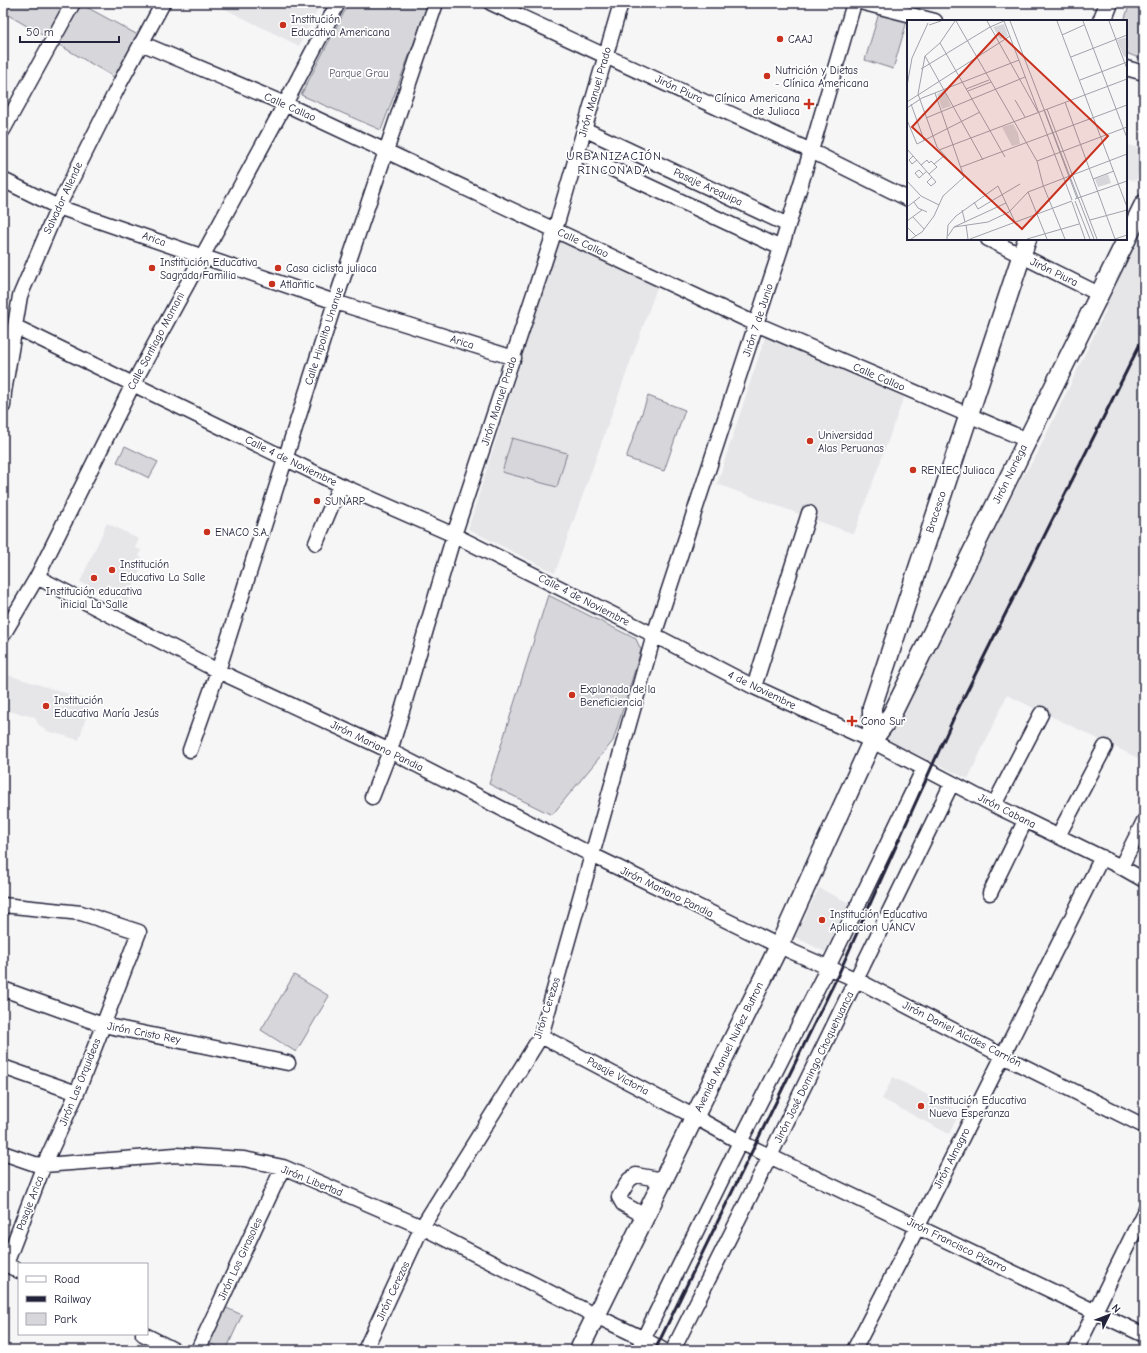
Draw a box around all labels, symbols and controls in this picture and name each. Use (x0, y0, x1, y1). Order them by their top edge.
place label: Institución Educativa Americana (291, 13, 390, 39)
scale bar (20, 18, 119, 44)
marker: Institución Educativa Americana (278, 20, 288, 30)
inset map (907, 20, 1127, 240)
text: 50 m (26, 25, 54, 39)
place label: CAAJ (788, 33, 813, 46)
marker: CAAJ (775, 34, 785, 44)
street label: Jirón Manuel Prado (576, 45, 614, 138)
place label: Nutrición y Dietas - Clínica Americana (775, 64, 869, 90)
park label: Parque Grau (329, 67, 389, 80)
marker: Nutrición y Dietas - Clínica Americana (762, 71, 772, 81)
street label: Jirón Piura (653, 72, 705, 106)
street label: Calle Callao (262, 90, 318, 124)
place label: Clínica Americana de Juliaca (714, 92, 800, 118)
marker: Clínica Americana de Juliaca (803, 98, 815, 110)
district label: URBANIZACIÓN RINCONADA (566, 149, 662, 177)
street label: Salvador Allende (41, 159, 86, 236)
street label: Pasaje Arequipa (671, 165, 745, 209)
street label: Calle Callao (555, 225, 611, 261)
street label: Arica (140, 229, 168, 249)
street label: Jirón Piura (1028, 255, 1080, 289)
place label: Institución Educativa Sagrada Familia (160, 256, 258, 282)
place label: Casa ciclista juliaca (286, 262, 377, 275)
marker: Institución Educativa Sagrada Familia (147, 263, 157, 273)
marker: Casa ciclista juliaca (273, 263, 283, 273)
place label: Atlantic (280, 278, 315, 291)
marker: Atlantic (267, 279, 277, 289)
street label: Jirón 7 de Junio (740, 282, 776, 358)
street label: Calle Hipolito Unanue (302, 285, 346, 387)
street label: Calle Santiago Mamani (125, 290, 187, 392)
street label: Arica (449, 332, 475, 352)
street label: Jirón Manuel Prado (478, 355, 520, 447)
street label: Calle Callao (851, 360, 907, 394)
place label: Universidad Alas Peruanas (818, 429, 884, 455)
street label: Calle 4 de Noviembre (243, 433, 340, 489)
marker: Universidad Alas Peruanas (805, 436, 815, 446)
street label: Jirón Noriega (990, 442, 1030, 506)
place label: RENIEC Juliaca (921, 464, 995, 477)
marker: RENIEC Juliaca (908, 465, 918, 475)
street label: Bracesco (923, 489, 949, 535)
place label: SUNARP (325, 495, 365, 508)
marker: SUNARP (312, 496, 322, 506)
place label: ENACO S.A. (215, 526, 269, 539)
marker: ENACO S.A. (202, 527, 212, 537)
place label: Institución Educativa La Salle (120, 558, 206, 584)
marker: Institución Educativa La Salle (107, 565, 117, 575)
street label: Calle 4 de Noviembre (536, 571, 632, 629)
marker: Institución educativa inicial La Salle (89, 573, 99, 583)
place label: Institución educativa inicial La Salle (46, 585, 142, 611)
street label: 4 de Noviembre (726, 668, 799, 712)
place label: Explanada de la Beneficiencia (580, 683, 656, 709)
marker: Explanada de la Beneficiencia (567, 690, 577, 700)
place label: Institución Educativa María Jesús (54, 694, 159, 720)
marker: Institución Educativa María Jesús (41, 701, 51, 711)
marker: Cono Sur (846, 715, 858, 727)
place label: Cono Sur (861, 715, 906, 728)
street label: Jirón Mariano Pandia (328, 718, 426, 774)
street label: Jirón Cabana (976, 791, 1038, 831)
street label: Jirón Mariano Pandia (618, 864, 716, 920)
place label: Institución Educativa Aplicacion UANCV (830, 908, 928, 934)
marker: Institución Educativa Aplicacion UANCV (817, 915, 827, 925)
street label: Jirón Cerezos (531, 975, 563, 1040)
street label: Avenida Manuel Nuñez Butron (692, 980, 766, 1114)
street label: Jirón José Domingo Choquehuanca (772, 989, 856, 1145)
street label: Jirón Daniel Alcides Carrión (900, 998, 1024, 1070)
street label: Jirón Cristo Rey (106, 1020, 182, 1047)
street label: Jirón Las Orquideas (57, 1036, 104, 1128)
street label: Pasaje Victoria (585, 1054, 651, 1098)
place label: Institución Educativa Nueva Esperanza (929, 1094, 1027, 1120)
marker: Institución Educativa Nueva Esperanza (916, 1101, 926, 1111)
street label: Jirón Almagro (931, 1125, 973, 1191)
street label: Jirón Libertad (279, 1163, 345, 1199)
street label: Pasaje Arica (14, 1174, 46, 1232)
street label: Jirón Los Girasoles (215, 1215, 265, 1302)
street label: Jirón Francisco Pizarro (905, 1215, 1009, 1275)
street label: Jirón Cerezos (374, 1259, 413, 1323)
legend (18, 1263, 148, 1335)
text: Road (54, 1272, 80, 1286)
text: Railway (54, 1292, 92, 1306)
north arrow (1089, 1295, 1129, 1335)
text: N (1109, 1301, 1123, 1316)
text: Park (54, 1312, 77, 1326)

